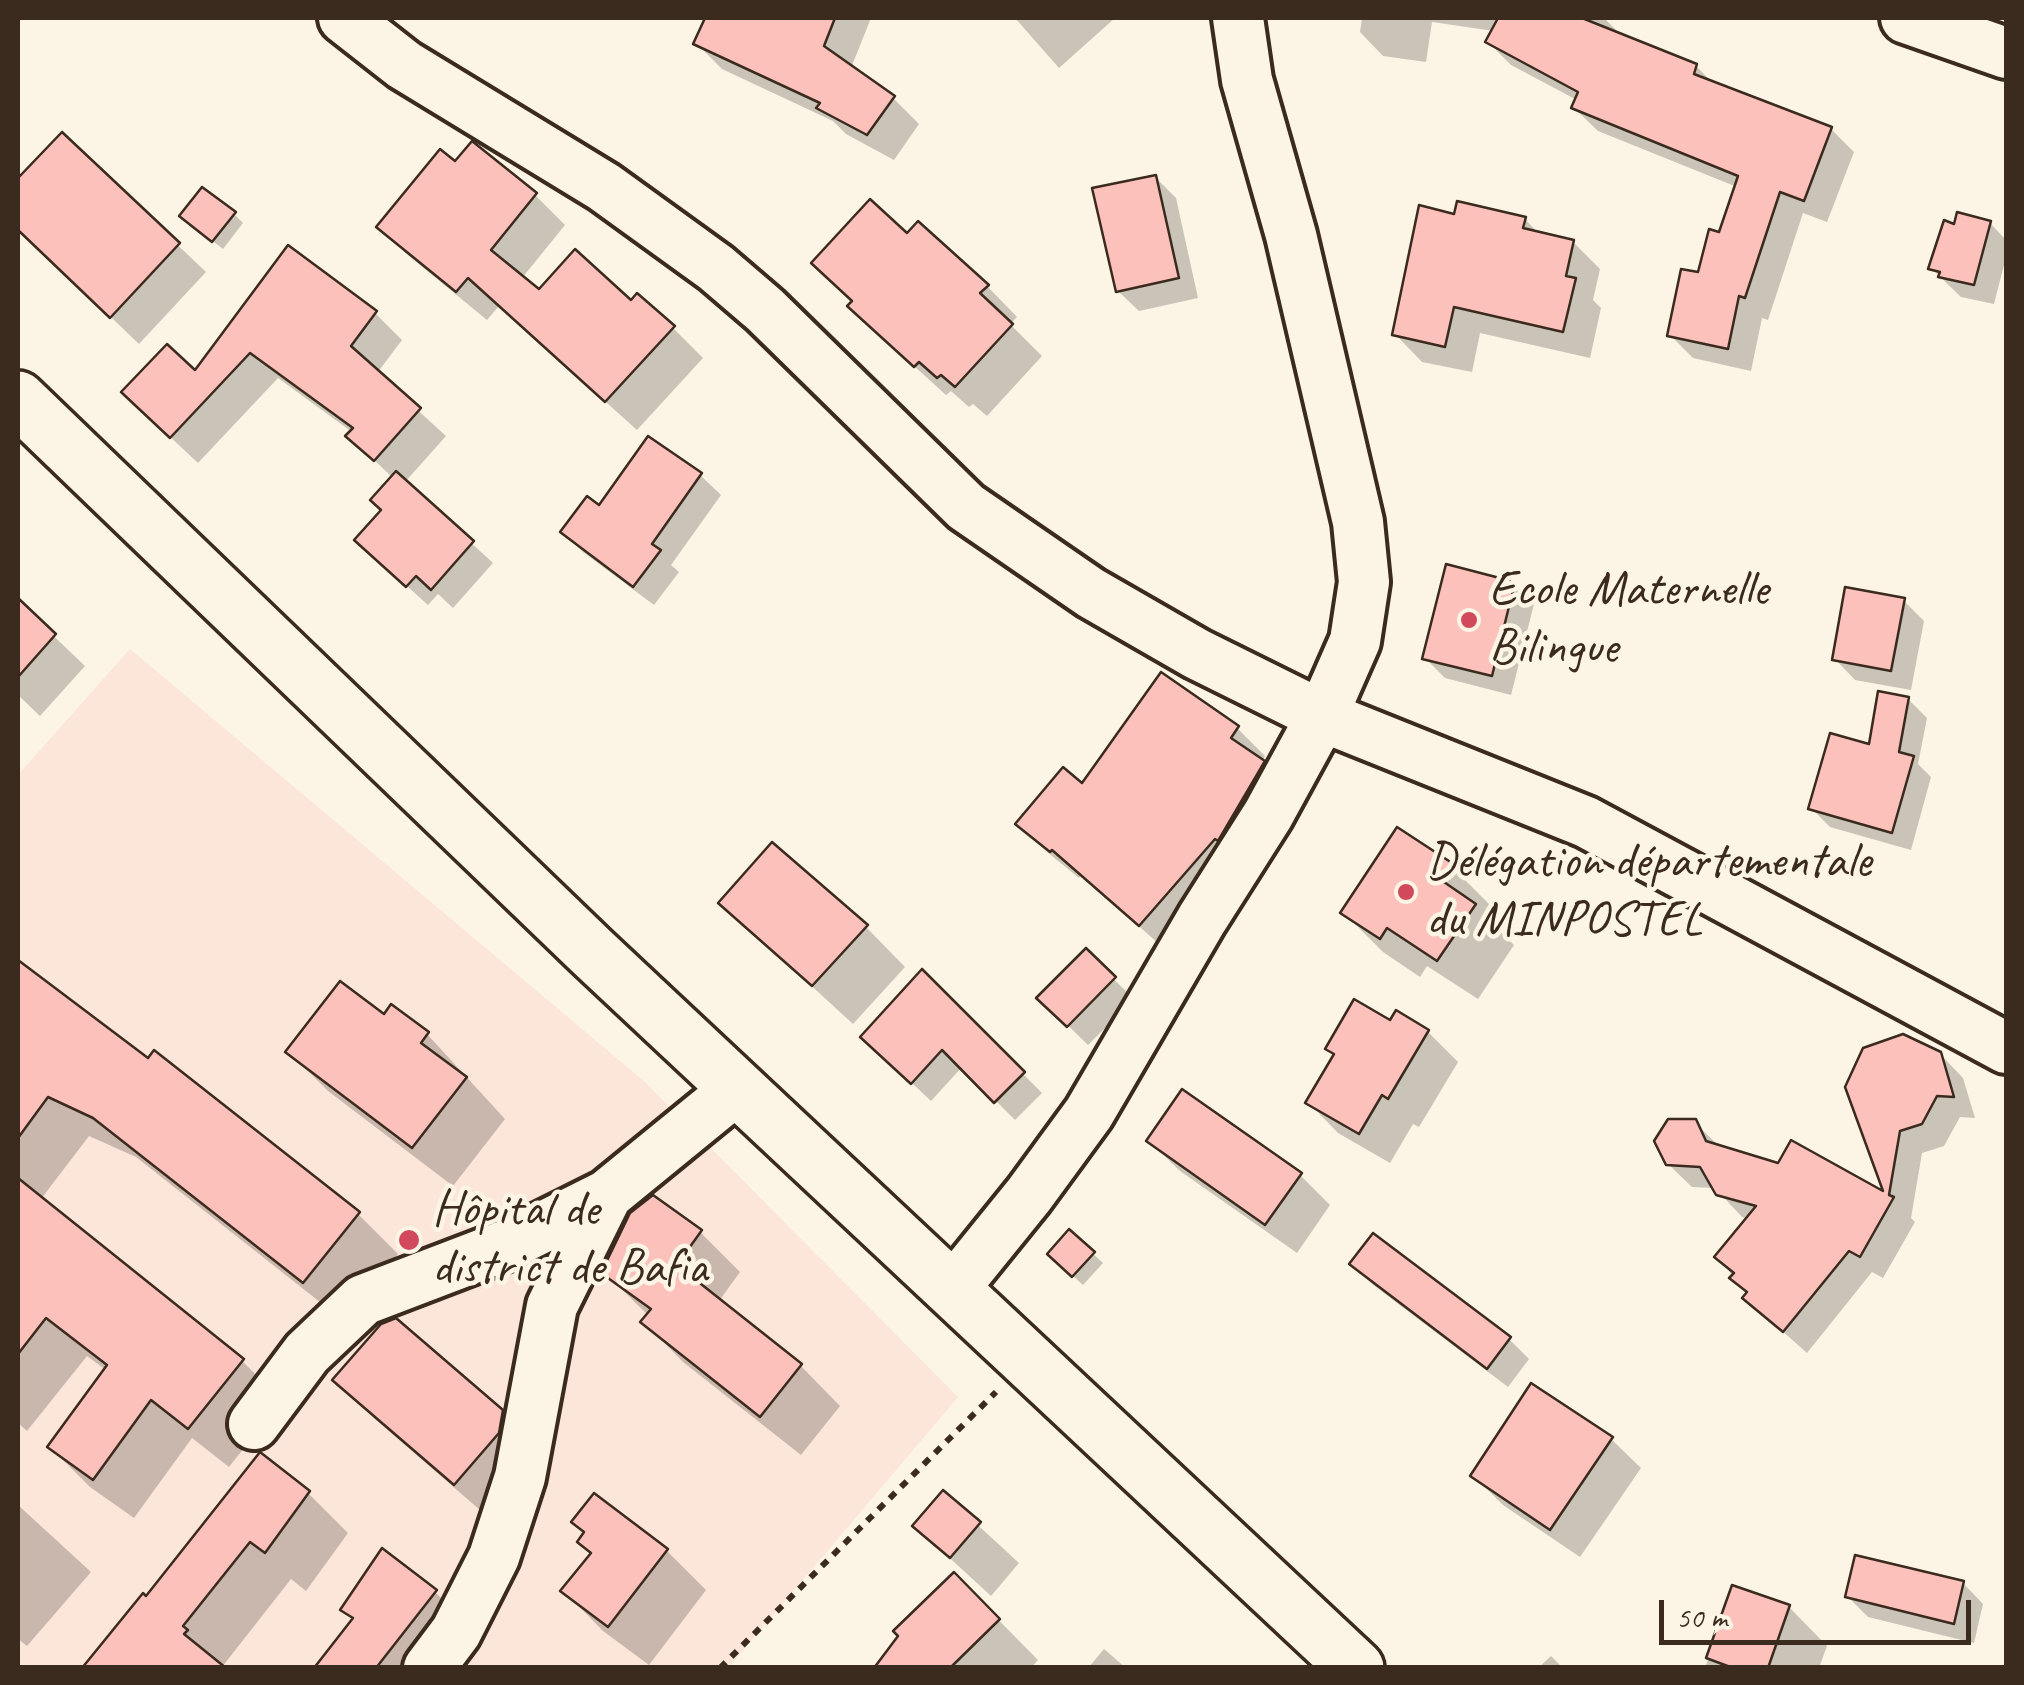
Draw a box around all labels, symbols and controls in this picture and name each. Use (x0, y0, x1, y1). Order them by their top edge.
place label: Ecole Maternelle Bilingue (1489, 561, 1768, 678)
marker: Ecole Maternelle Bilingue (1458, 609, 1480, 631)
place label: Délégation départementale du MINPOSTEL (1426, 833, 1871, 950)
marker: Délégation départementale du MINPOSTEL (1395, 881, 1417, 903)
place label: Hôpital de district de Bafia (432, 1181, 707, 1298)
marker: Hôpital de district de Bafia (396, 1227, 422, 1253)
scale bar (1664, 1580, 1976, 1642)
text: 50 m (1676, 1598, 1727, 1636)

